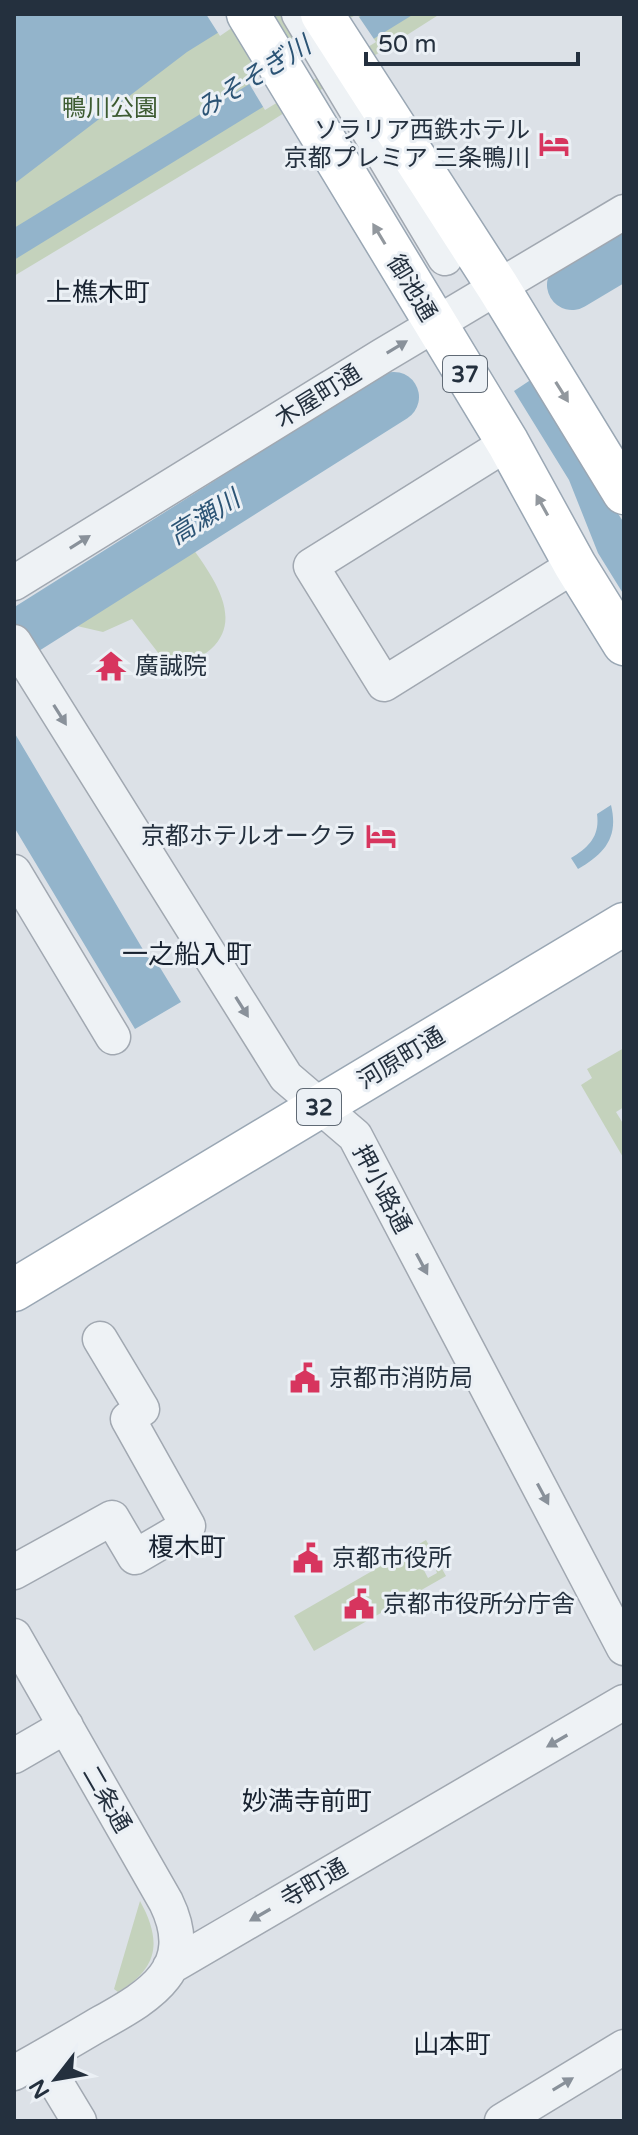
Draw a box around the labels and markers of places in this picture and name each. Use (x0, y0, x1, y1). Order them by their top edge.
place label: ソラリア西鉄ホテル 京都プレミア 三条鴨川 (284, 116, 530, 173)
hotel icon: ソラリア西鉄ホテル 京都プレミア 三条鴨川 (537, 127, 571, 161)
temple icon: 廣誠院 (94, 649, 128, 683)
place label: 廣誠院 (135, 652, 207, 681)
hotel icon: 京都ホテルオークラ (364, 819, 398, 853)
place label: 京都ホテルオークラ (141, 822, 357, 851)
public building icon: 京都市消防局 (288, 1361, 322, 1395)
place label: 京都市消防局 (329, 1364, 473, 1393)
public building icon: 京都市役所 (291, 1541, 325, 1575)
place label: 京都市役所 (332, 1544, 452, 1573)
public building icon: 京都市役所分庁舎 (342, 1587, 376, 1621)
place label: 京都市役所分庁舎 (383, 1590, 575, 1619)

